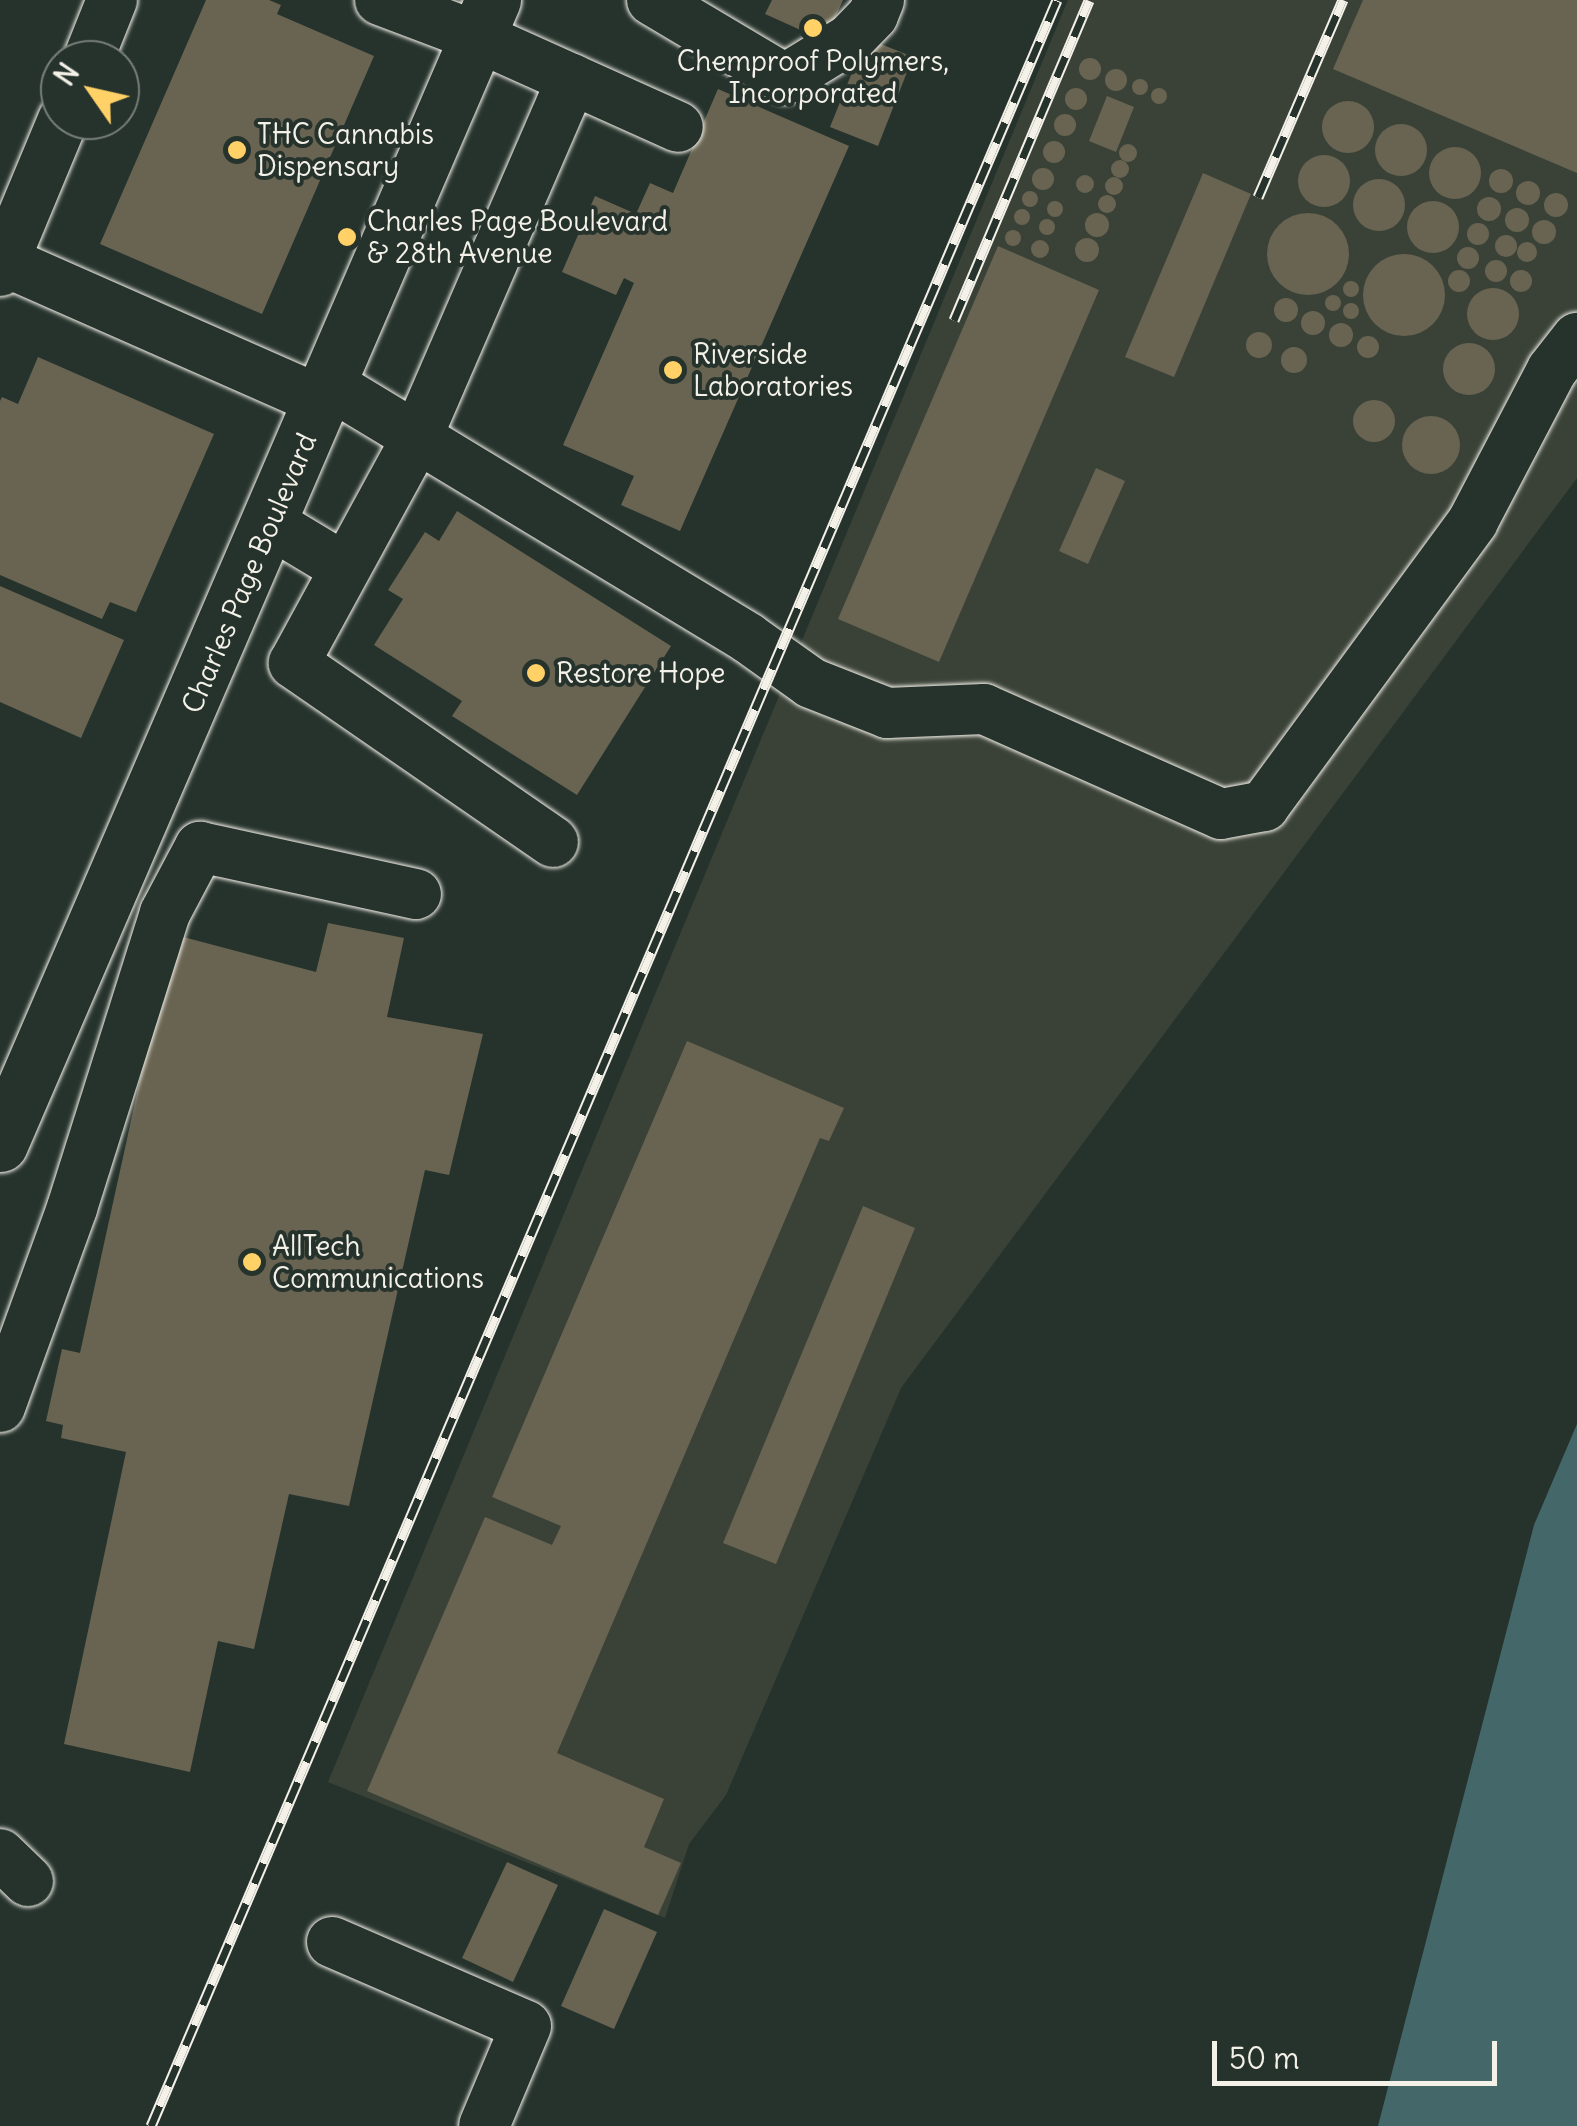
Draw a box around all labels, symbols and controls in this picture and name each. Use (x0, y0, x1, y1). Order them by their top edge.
marker: Chemproof Polymers, Incorporated (802, 17, 824, 39)
north arrow (40, 40, 140, 140)
place label: Chemproof Polymers, Incorporated (677, 44, 949, 110)
text: N (46, 56, 87, 92)
place label: THC Cannabis Dispensary (257, 117, 434, 183)
marker: THC Cannabis Dispensary (226, 139, 248, 161)
place label: Charles Page Boulevard & 28th Avenue (367, 204, 668, 270)
marker: Charles Page Boulevard & 28th Avenue (336, 226, 358, 248)
place label: Riverside Laboratories (693, 337, 853, 403)
marker: Riverside Laboratories (662, 359, 684, 381)
street label: Charles Page Boulevard (175, 428, 323, 718)
place label: Restore Hope (556, 656, 725, 690)
marker: Restore Hope (525, 662, 547, 684)
place label: AllTech Communications (272, 1229, 484, 1295)
marker: AllTech Communications (241, 1251, 263, 1273)
scale bar (1217, 2021, 1502, 2083)
text: 50 m (1229, 2039, 1299, 2077)

